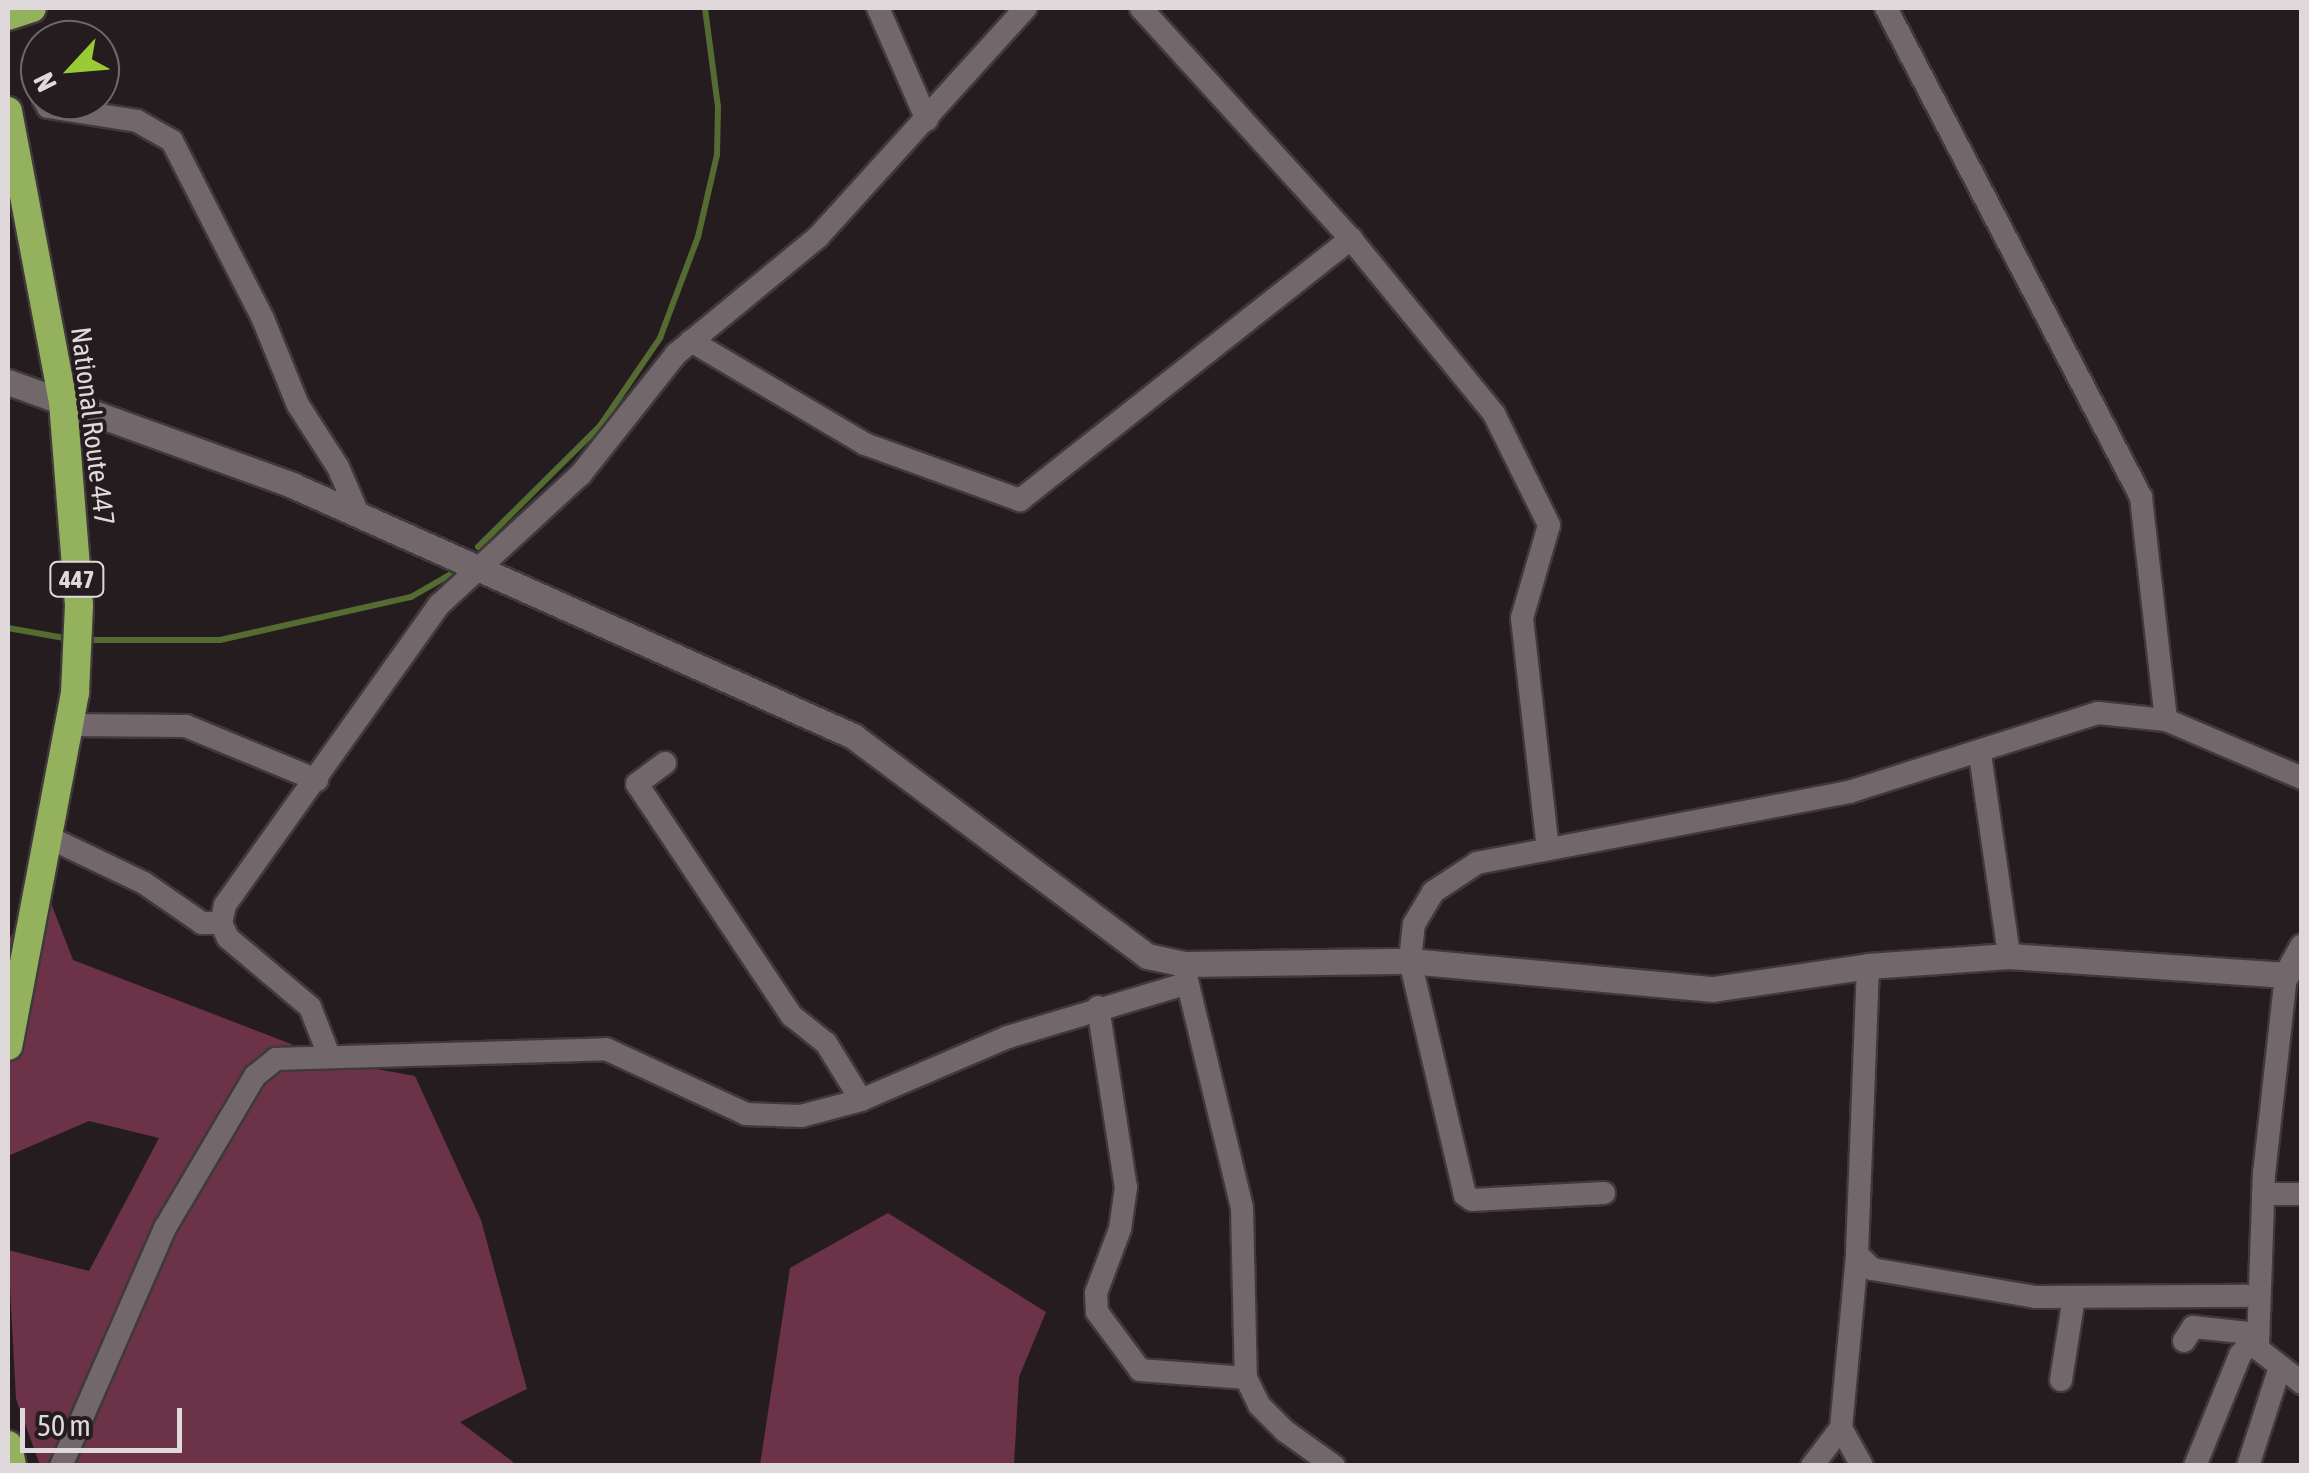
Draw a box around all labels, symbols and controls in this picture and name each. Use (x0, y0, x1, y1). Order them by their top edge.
north arrow (20, 20, 120, 120)
text: N (27, 68, 63, 97)
street label: National Route 447 (64, 325, 122, 527)
road number: 447 (47, 559, 107, 599)
scale bar (25, 1388, 188, 1450)
text: 50 m (37, 1408, 91, 1442)

